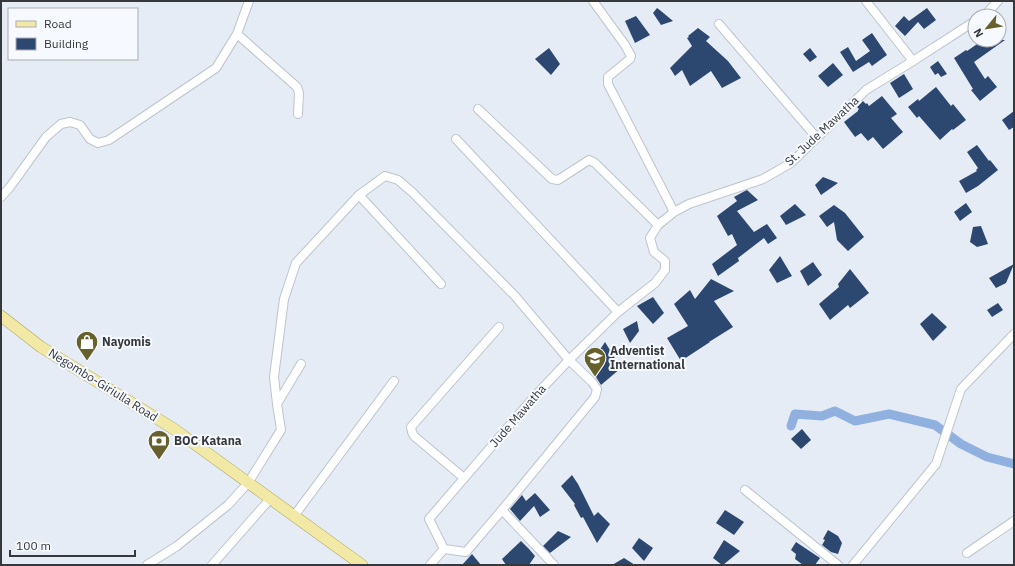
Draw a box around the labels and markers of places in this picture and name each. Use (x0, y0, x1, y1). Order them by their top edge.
shop icon: Nayomis (74, 329, 100, 362)
place label: Nayomis (102, 334, 151, 349)
place label: Adventist International (610, 343, 685, 372)
school or university icon: Adventist International (582, 345, 608, 378)
bank icon: BOC Katana (146, 428, 172, 461)
place label: BOC Katana (174, 433, 242, 448)

